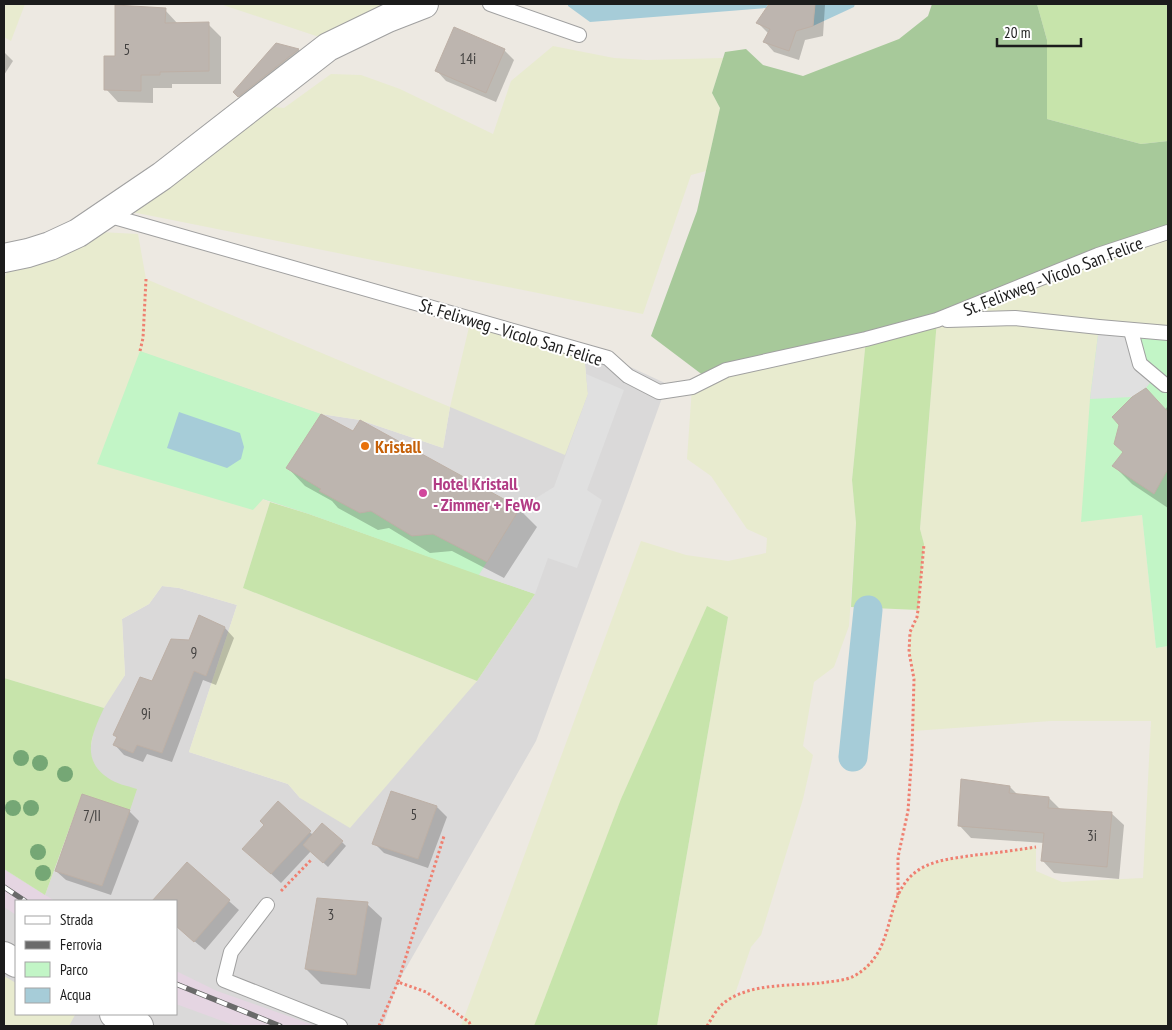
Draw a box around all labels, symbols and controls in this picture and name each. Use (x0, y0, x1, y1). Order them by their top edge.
scale bar (997, 15, 1081, 47)
text: 20 m (1004, 23, 1030, 42)
house number: 5 (124, 40, 130, 59)
house number: 14i (460, 49, 476, 68)
street label: St. Felixweg - Vicolo San Felice (960, 231, 1146, 321)
street label: St. Felixweg - Vicolo San Felice (417, 293, 605, 371)
place label: Kristall (375, 435, 422, 458)
marker: Kristall (359, 440, 371, 452)
place label: Hotel Kristall - Zimmer + FeWo (433, 472, 540, 516)
marker: Hotel Kristall - Zimmer + FeWo (417, 487, 429, 499)
house number: 9 (191, 643, 197, 662)
house number: 9i (141, 704, 151, 723)
house number: 5 (411, 805, 417, 824)
house number: 7/II (83, 806, 101, 825)
house number: 3i (1087, 826, 1097, 845)
legend (15, 900, 178, 1015)
house number: 3 (328, 905, 334, 924)
text: Strada (60, 910, 93, 929)
text: Ferrovia (60, 935, 102, 954)
text: Parco (60, 960, 88, 979)
text: Acqua (60, 985, 91, 1004)

